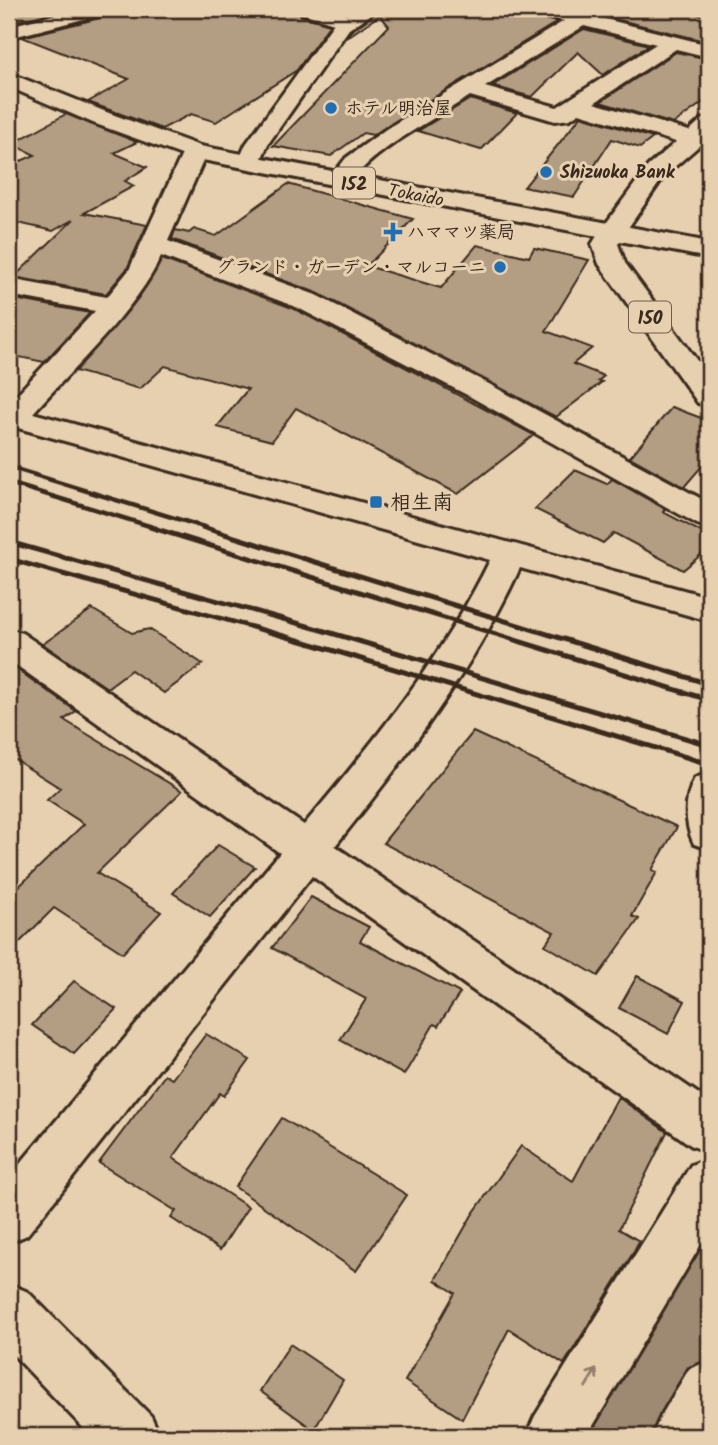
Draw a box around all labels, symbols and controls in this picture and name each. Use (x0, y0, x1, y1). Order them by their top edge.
place label: ホテル明治屋 (345, 95, 452, 124)
marker: ホテル明治屋 (323, 100, 339, 116)
place label: Shizuoka Bank (560, 159, 676, 188)
marker: Shizuoka Bank (538, 164, 554, 180)
road number: 152 (333, 168, 375, 198)
street label: Tokaido (385, 177, 446, 216)
place label: ハママツ薬局 (407, 219, 515, 248)
marker: ハママツ薬局 (385, 224, 401, 240)
place label: グランド・ガーデン・マルコーニ (216, 254, 486, 283)
marker: グランド・ガーデン・マルコーニ (492, 259, 508, 275)
road number: 150 (629, 302, 671, 332)
place label: 相生南 (390, 487, 453, 520)
marker: 相生南 (368, 494, 384, 510)
one-way arrow (584, 1368, 598, 1388)

